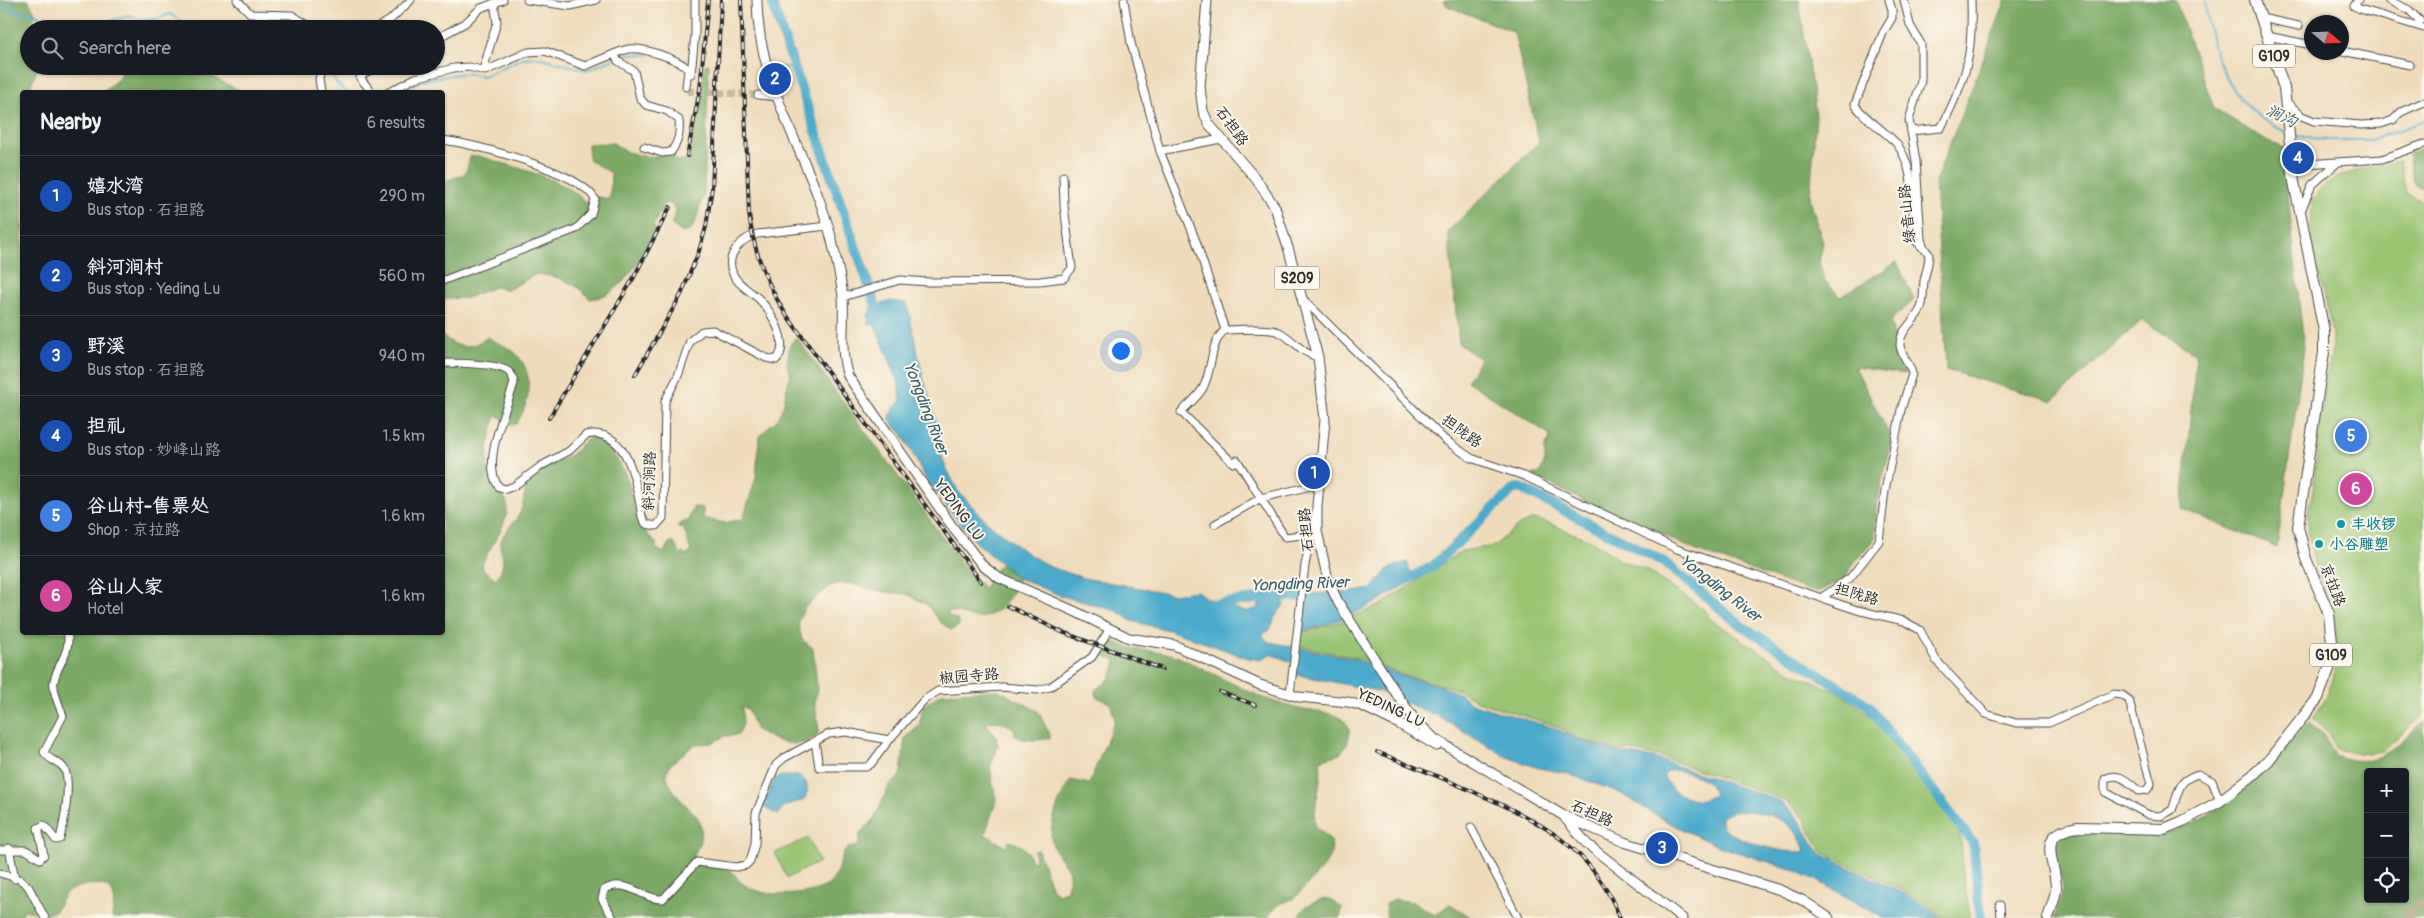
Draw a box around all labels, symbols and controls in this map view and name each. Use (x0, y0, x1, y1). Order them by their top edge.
north arrow (2304, 15, 2349, 60)
search box (20, 20, 445, 75)
icon: search (38, 34, 66, 62)
text: Search here (78, 36, 171, 60)
road number: G109 (2253, 44, 2295, 68)
pin: 2 (759, 60, 791, 98)
water label: 涧沟 (2263, 100, 2302, 133)
street label: 石担路 (1211, 103, 1253, 150)
text: Nearby (40, 109, 101, 136)
text: 6 results (367, 113, 425, 133)
pin: 4 (2282, 139, 2314, 177)
text: 嬉水湾 (87, 174, 144, 198)
street label: 绿音山路 (1895, 183, 1920, 245)
text: 1 (53, 186, 59, 206)
text: 290 m (379, 186, 425, 206)
text: Bus stop · 石担路 (87, 200, 205, 220)
text: 斜河涧村 (87, 255, 163, 279)
text: 2 (52, 266, 60, 286)
text: 560 m (378, 266, 425, 286)
road number: S209 (1274, 266, 1320, 290)
text: Bus stop · Yeding Lu (87, 279, 220, 299)
text: 野溪 (87, 334, 125, 358)
your location (1108, 338, 1134, 364)
text: 3 (52, 346, 60, 366)
text: 940 m (379, 346, 425, 366)
water label: Yongding River (899, 359, 954, 460)
text: Bus stop · 石担路 (87, 360, 205, 380)
street label: 担陇路 (1438, 410, 1485, 452)
text: 担礼 (87, 414, 125, 438)
pin: 5 (2335, 417, 2367, 455)
text: 4 (51, 426, 61, 446)
text: 1.5 km (382, 426, 425, 446)
text: Bus stop · 妙峰山路 (87, 440, 221, 460)
street label: 斜河涧路 (639, 451, 660, 511)
pin: 1 (1298, 454, 1330, 492)
pin: 6 (2340, 470, 2372, 508)
street label: YEDING LU (929, 475, 987, 545)
text: 谷山村-售票处 (87, 494, 209, 518)
text: 5 (52, 506, 60, 526)
text: 1.6 km (382, 506, 425, 526)
street label: 石担路 (1295, 507, 1318, 553)
place label: 丰收锣 (2351, 515, 2396, 534)
marker: 丰收锣 (2335, 518, 2347, 530)
text: Shop · 京拉路 (87, 520, 180, 540)
place label: 小谷雕塑 (2329, 535, 2389, 554)
marker: 小谷雕塑 (2313, 538, 2325, 550)
water label: Yongding River (1676, 551, 1767, 628)
street label: 京拉路 (2316, 561, 2349, 610)
water label: Yongding River (1251, 572, 1352, 596)
text: 谷山人家 (87, 575, 163, 599)
street label: 担陇路 (1833, 579, 1881, 610)
text: 6 (51, 586, 61, 606)
text: 1.6 km (382, 586, 425, 606)
text: Hotel (87, 599, 124, 619)
road number: G109 (2310, 644, 2352, 666)
street label: 椒园寺路 (938, 664, 1000, 689)
street label: YEDING LU (1353, 684, 1427, 732)
map controls (2364, 768, 2409, 903)
button: + (2364, 768, 2409, 813)
street label: 石担路 (1567, 796, 1616, 831)
button: − (2364, 813, 2409, 858)
pin: 3 (1646, 829, 1678, 867)
button: locate (2364, 858, 2409, 903)

